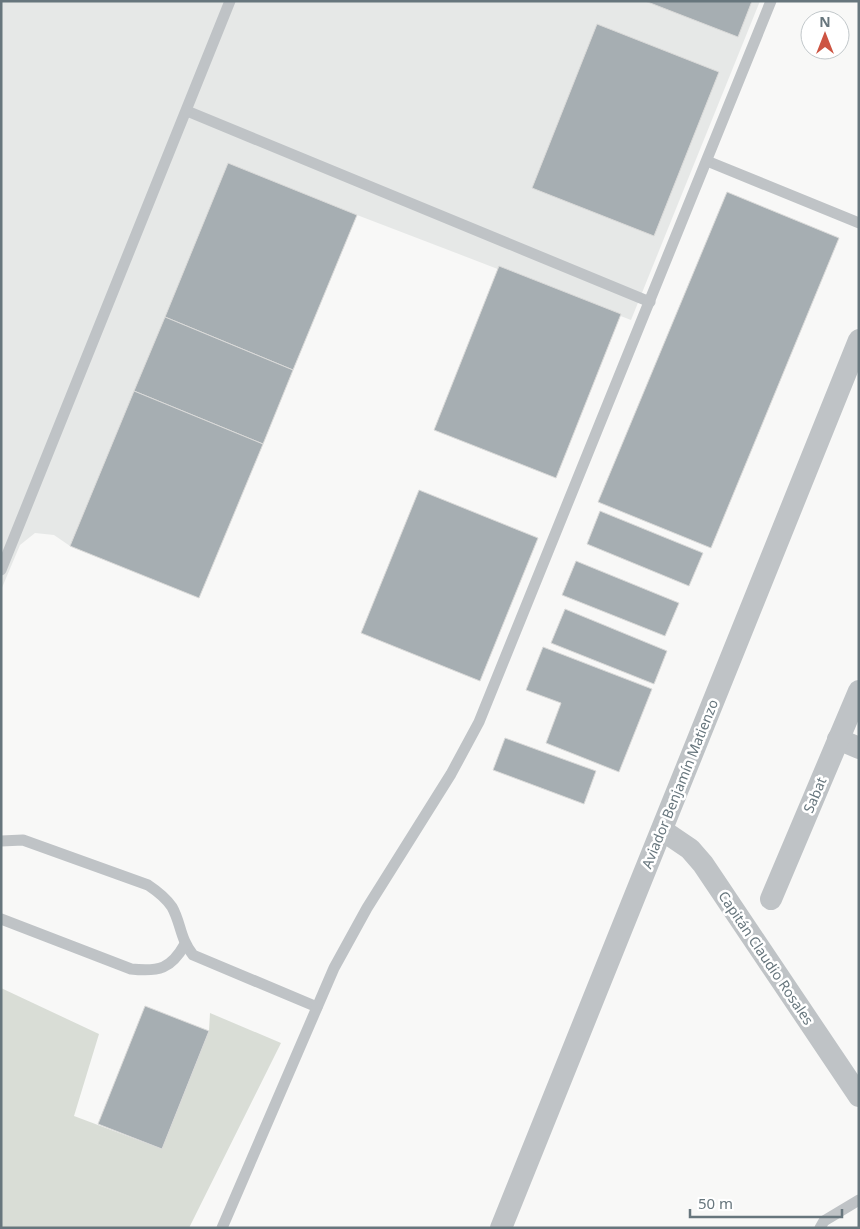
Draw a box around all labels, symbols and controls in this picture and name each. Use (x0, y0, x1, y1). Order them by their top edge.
north arrow (800, 10, 850, 60)
text: N (819, 12, 831, 31)
street label: Aviador Benjamín Matienzo (637, 696, 722, 871)
street label: Sabat (799, 774, 831, 816)
street label: Capitán Claudio Rosales (715, 887, 818, 1029)
scale bar (690, 1186, 842, 1218)
text: 50 m (698, 1193, 733, 1213)

